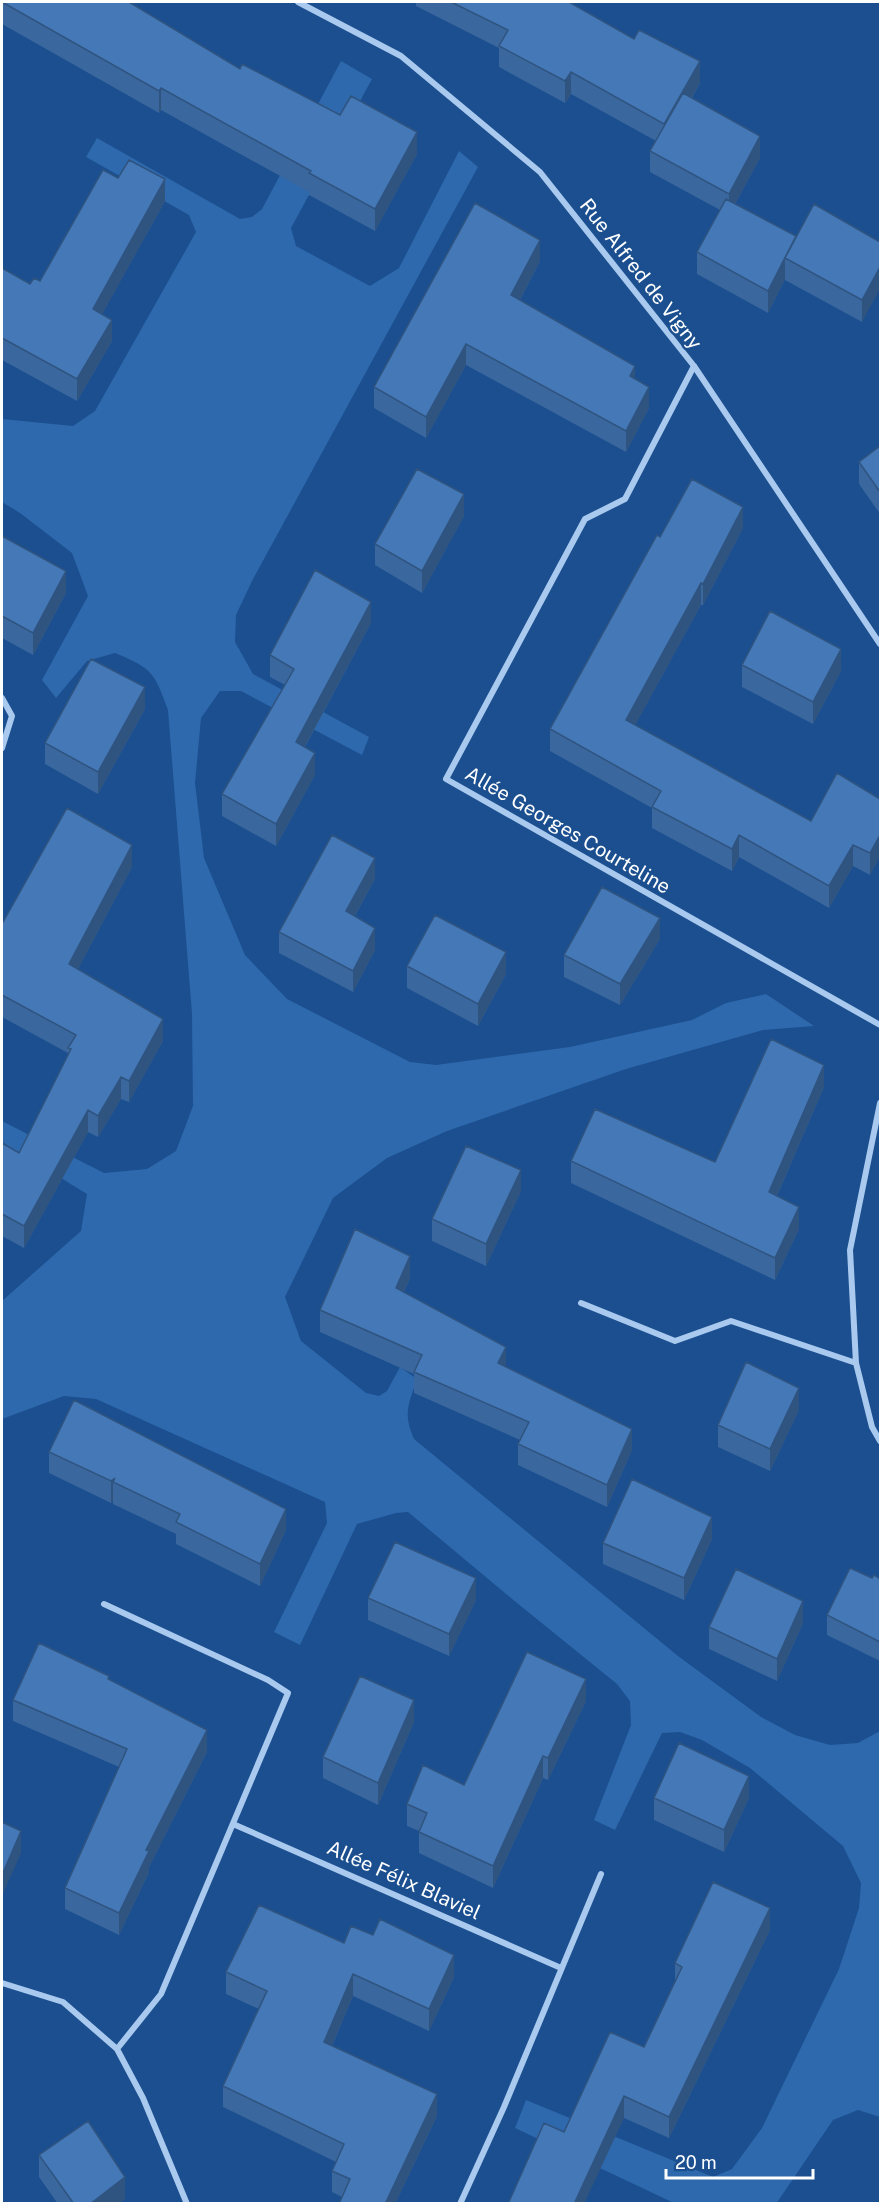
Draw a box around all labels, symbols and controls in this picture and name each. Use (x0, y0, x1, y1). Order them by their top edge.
street label: Rue Alfred de Vigny (575, 194, 707, 354)
street label: Allée Georges Courteline (461, 761, 675, 899)
street label: Allée Félix Blaviel (324, 1835, 484, 1925)
scale bar (666, 2142, 813, 2180)
text: 20 m (675, 2152, 717, 2173)

